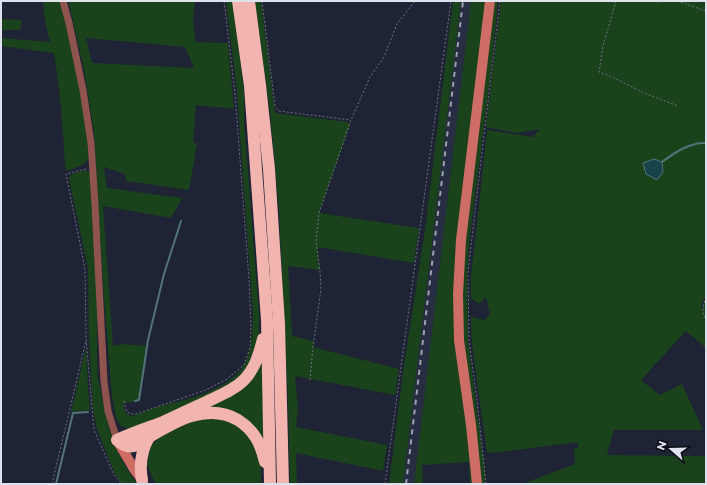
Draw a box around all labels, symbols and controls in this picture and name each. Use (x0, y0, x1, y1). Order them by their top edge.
north arrow (651, 429, 691, 469)
text: N (654, 439, 670, 452)

